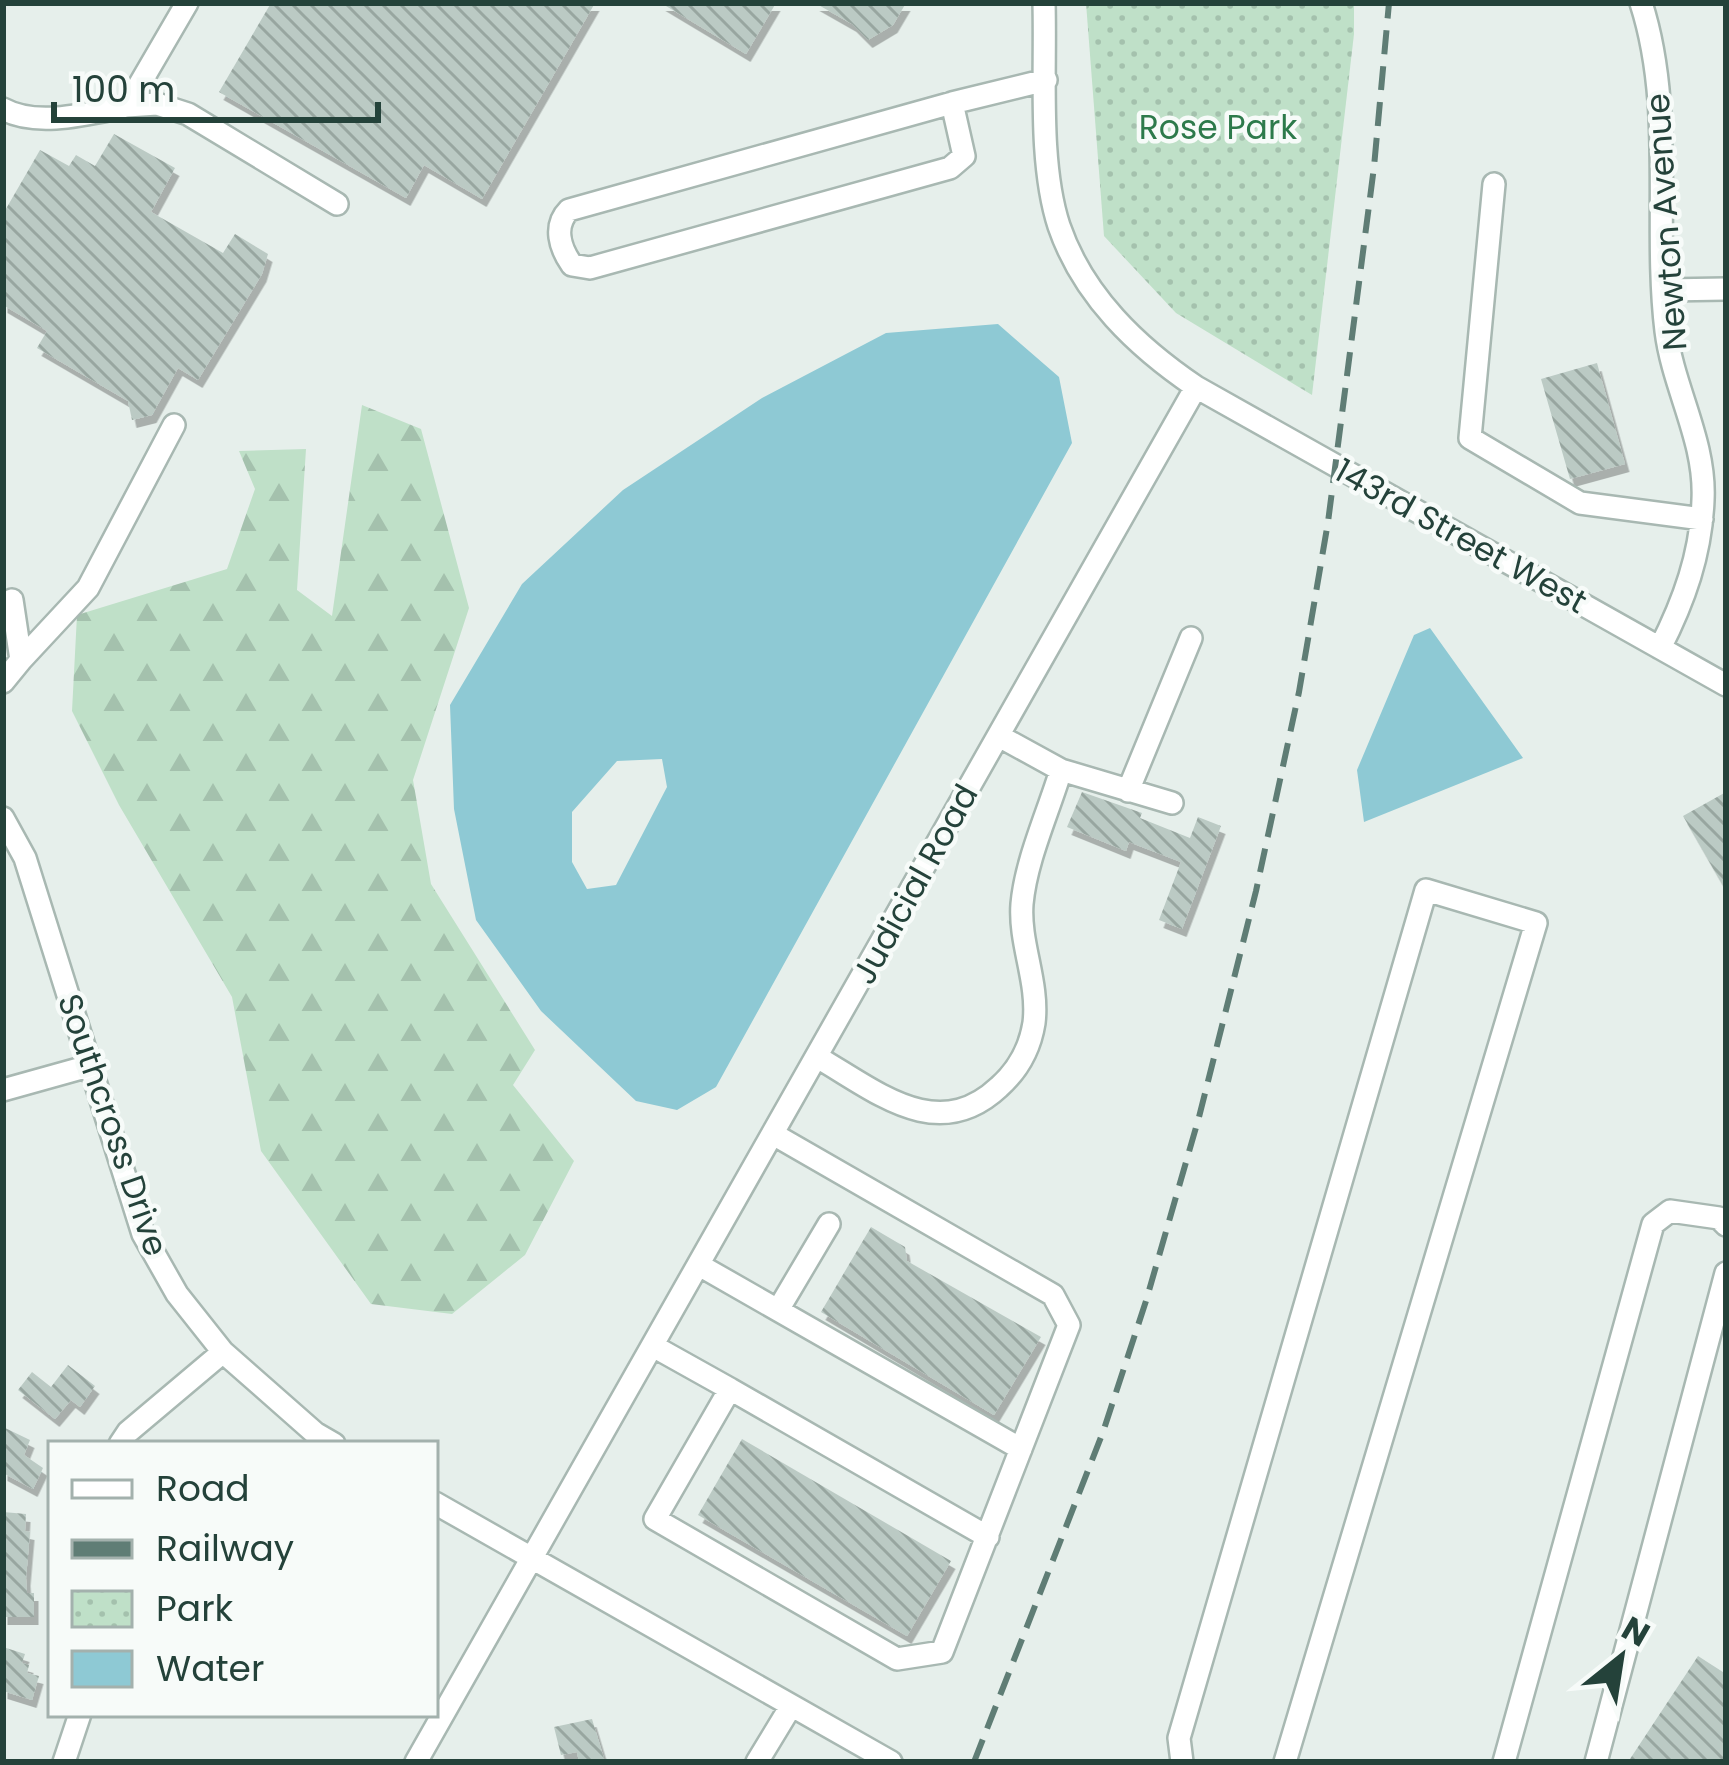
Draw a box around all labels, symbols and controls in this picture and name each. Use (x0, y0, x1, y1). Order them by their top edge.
scale bar (54, 48, 378, 122)
text: 100 m (72, 64, 175, 115)
street label: Newton Avenue (1634, 92, 1698, 352)
park label: Rose Park (1139, 104, 1297, 151)
street label: 143rd Street West (1326, 447, 1596, 625)
street label: Judicial Road (841, 775, 989, 993)
street label: Southcross Drive (46, 988, 180, 1262)
legend (48, 1441, 438, 1717)
text: Road (156, 1463, 250, 1514)
text: Railway (156, 1523, 294, 1574)
text: Park (156, 1583, 234, 1634)
north arrow (1561, 1597, 1681, 1717)
text: N (1613, 1605, 1658, 1658)
text: Water (156, 1643, 264, 1694)

